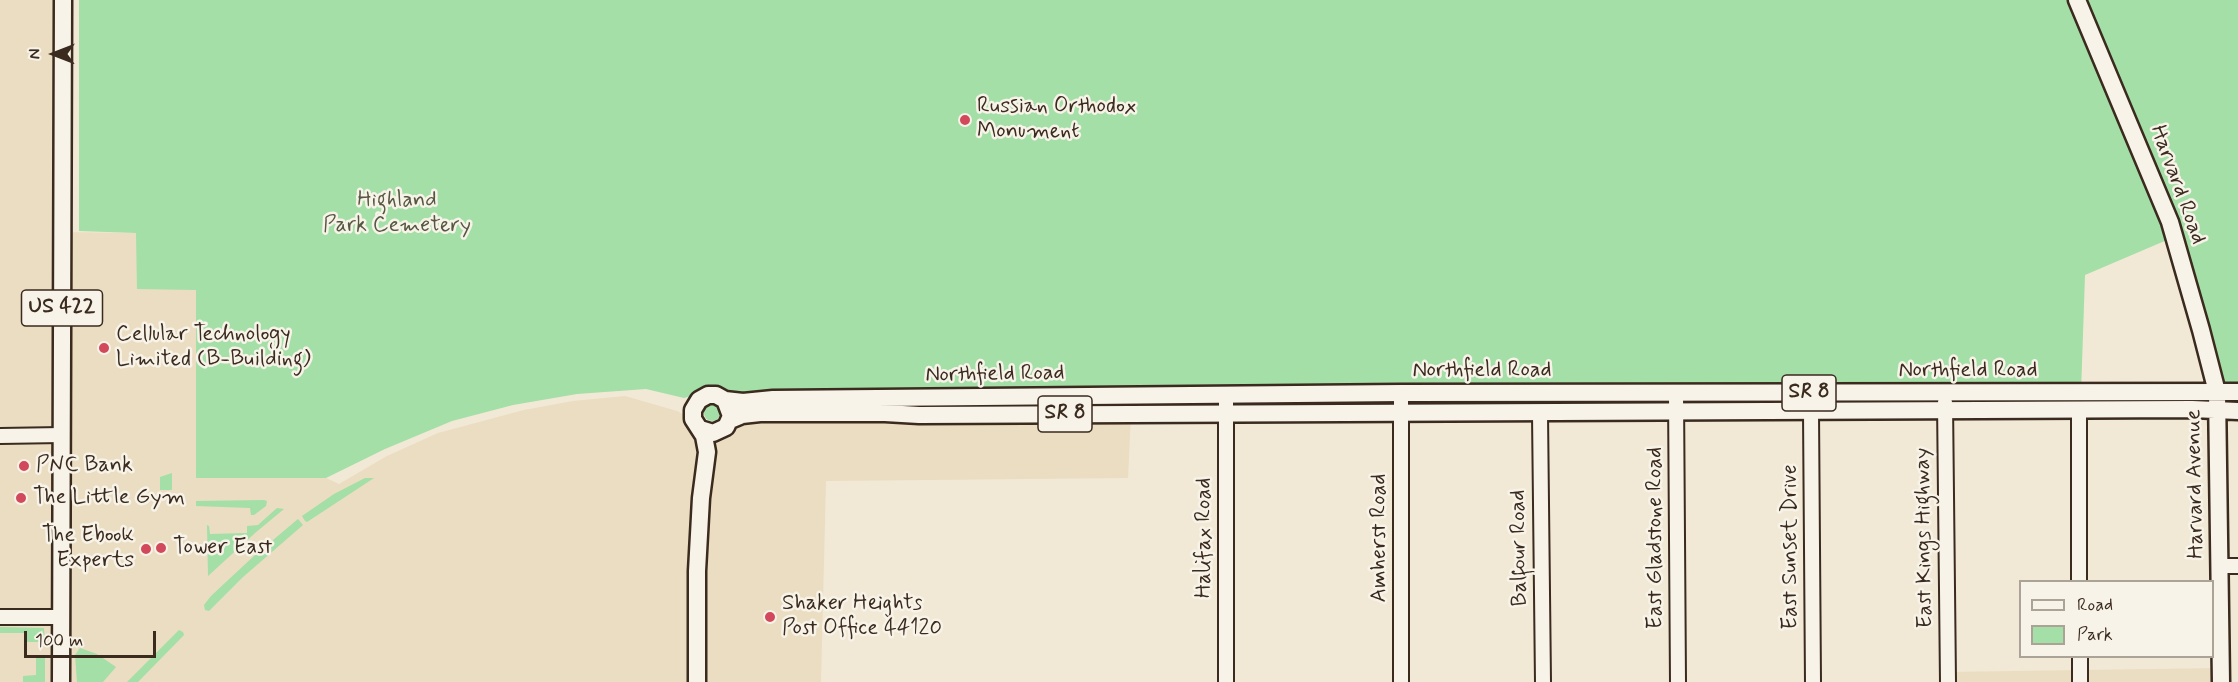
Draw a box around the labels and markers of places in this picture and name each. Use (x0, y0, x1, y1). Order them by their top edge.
place label: Russian Orthodox Monument (977, 94, 1136, 146)
marker: Russian Orthodox Monument (958, 113, 972, 127)
place label: Cellular Technology Limited (B-Building) (116, 322, 311, 374)
marker: Cellular Technology Limited (B-Building) (97, 341, 111, 355)
place label: PNC Bank (36, 453, 133, 479)
marker: PNC Bank (17, 459, 31, 473)
place label: The Little Gym (33, 485, 185, 511)
marker: The Little Gym (14, 491, 28, 505)
place label: The Ebook Experts (42, 523, 134, 574)
place label: Tower East (173, 535, 272, 561)
marker: Tower East (154, 541, 168, 555)
marker: The Ebook Experts (139, 542, 153, 556)
place label: Shaker Heights Post Office 44120 (782, 591, 942, 642)
marker: Shaker Heights Post Office 44120 (763, 610, 777, 624)

